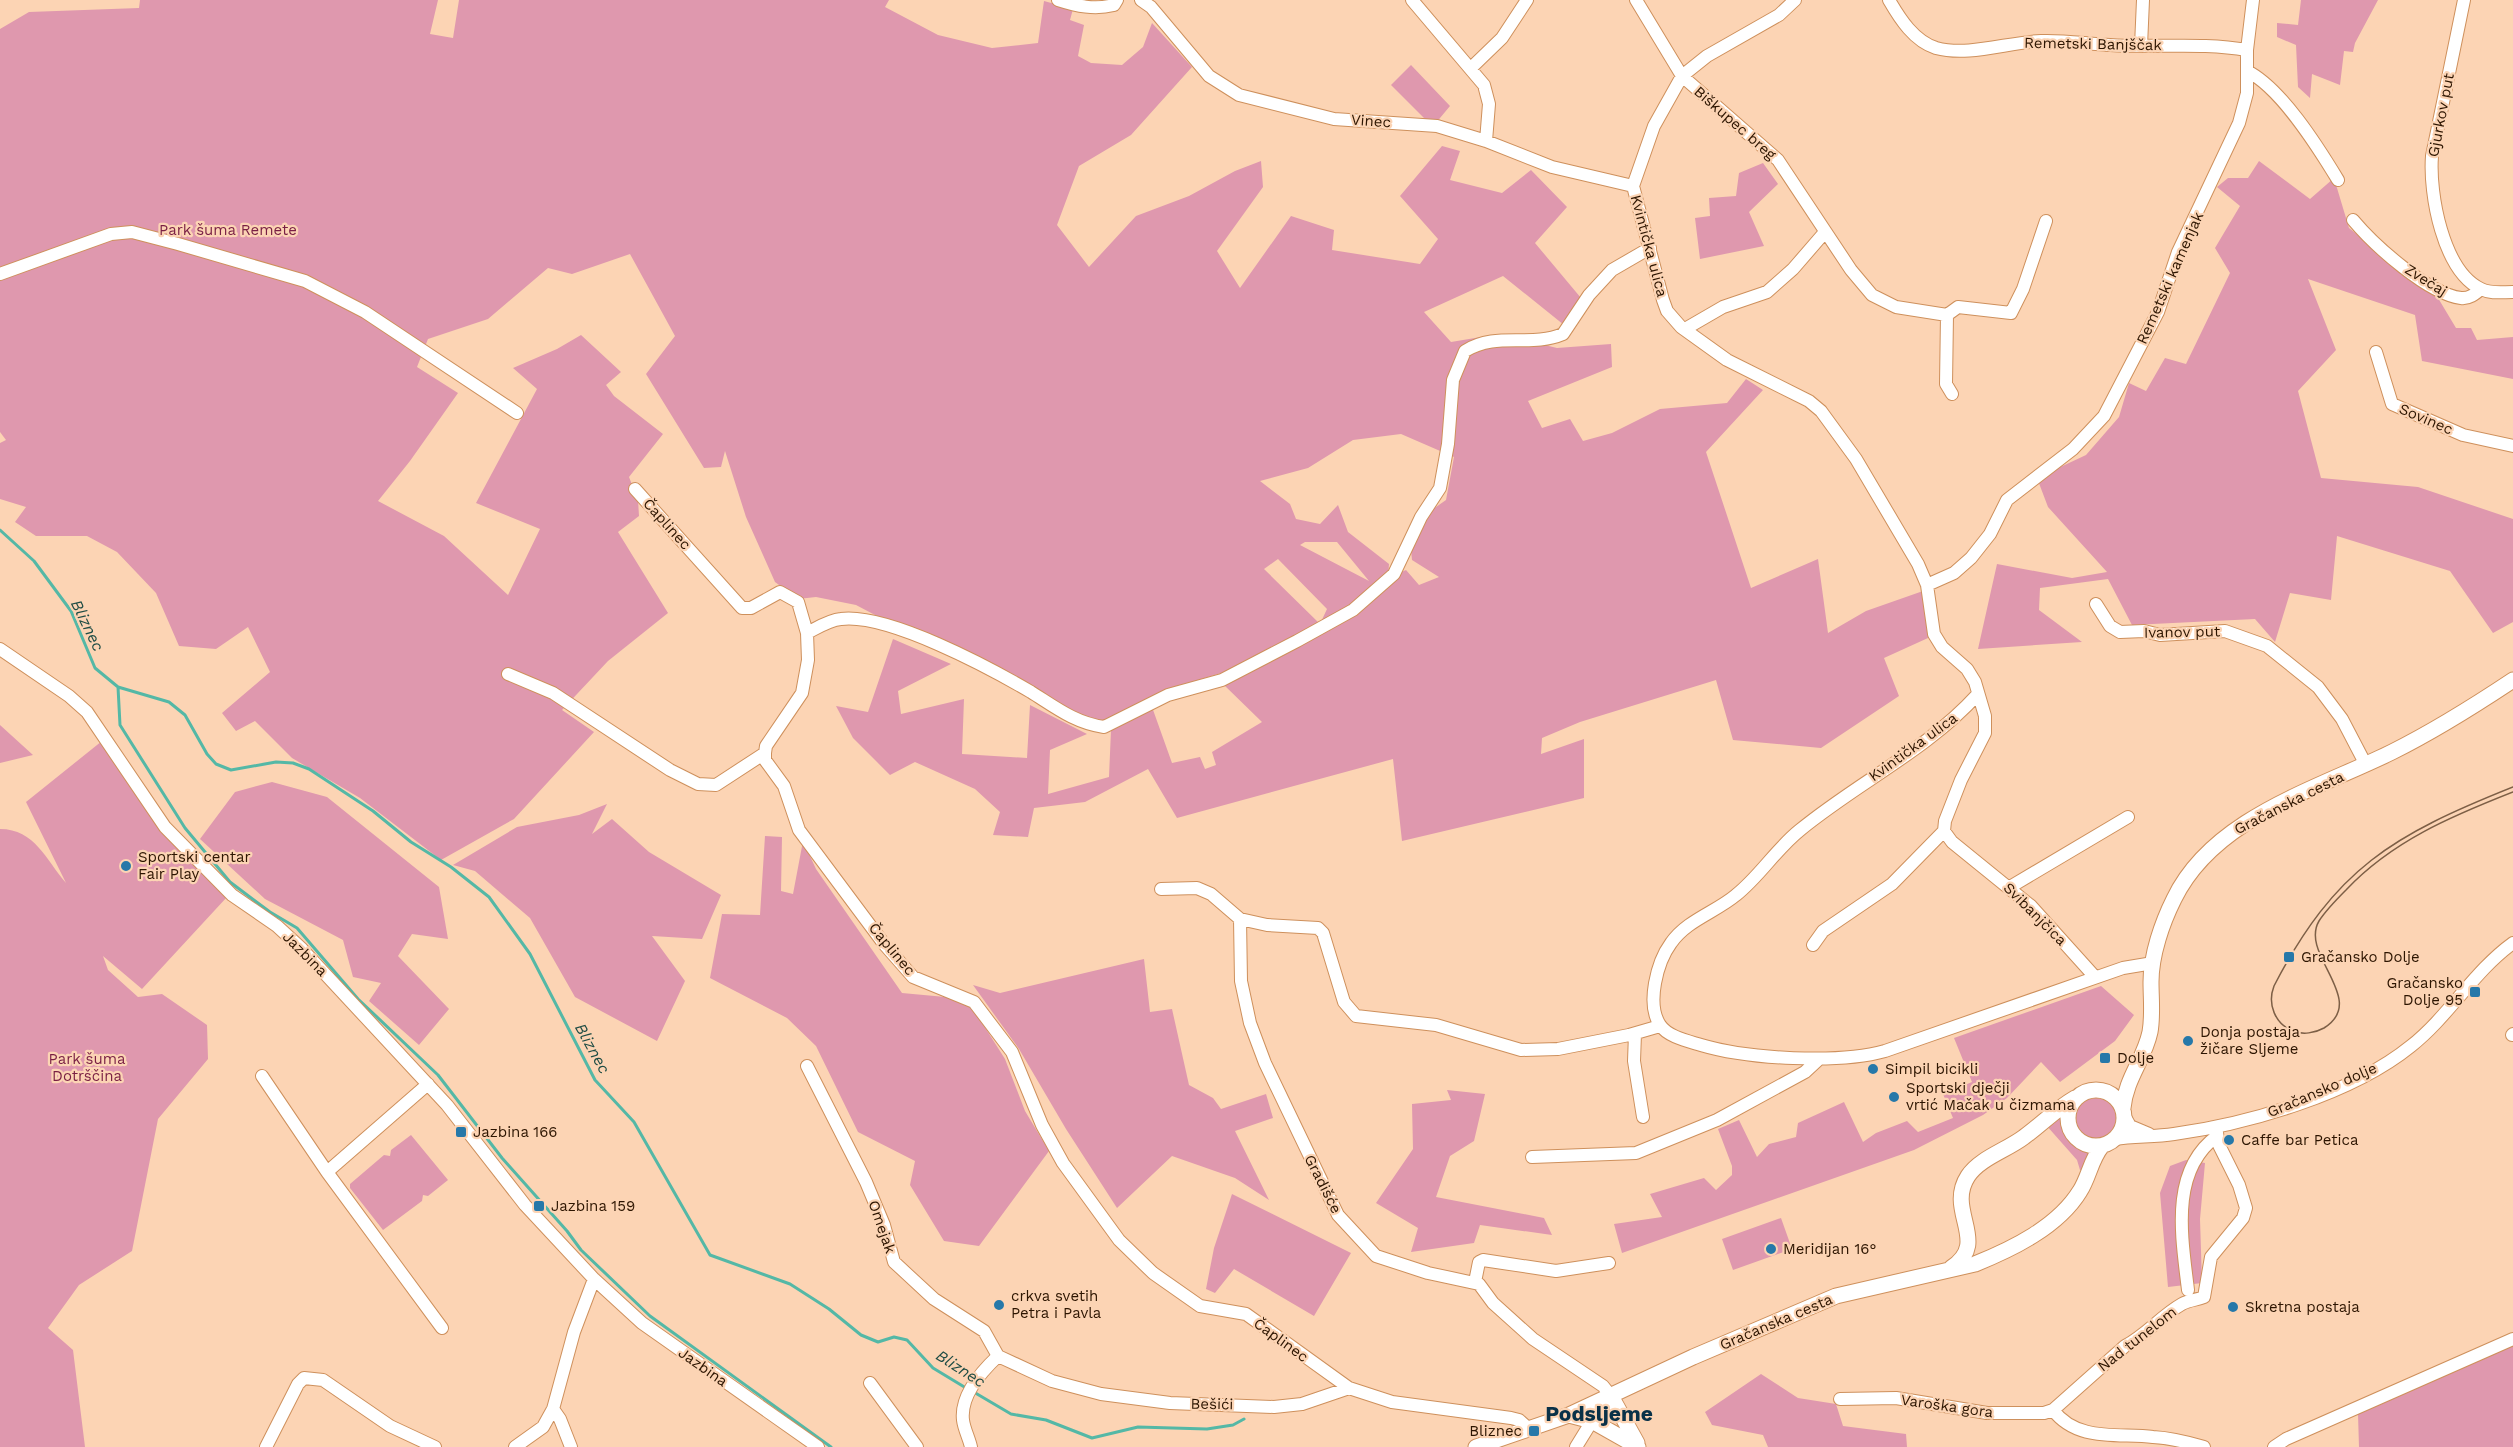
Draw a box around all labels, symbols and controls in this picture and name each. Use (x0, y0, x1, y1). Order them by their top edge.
street label: Remetski Banjščak (2024, 34, 2163, 54)
street label: Gjurkov put (2424, 71, 2458, 158)
street label: Biškupec breg (1690, 82, 1780, 164)
street label: Vinec (1350, 111, 1392, 131)
street label: Kvintička ulica (1627, 193, 1671, 300)
street label: Remetski kamenjak (2133, 209, 2207, 347)
park label: Park šuma Remete (159, 221, 297, 239)
street label: Zvečaj (2402, 260, 2450, 300)
street label: Sovinec (2396, 400, 2456, 438)
street label: Čaplinec (639, 494, 696, 553)
water label: Bliznec (67, 596, 108, 654)
street label: Ivanov put (2144, 622, 2221, 642)
street label: Kvintička ulica (1865, 709, 1961, 785)
street label: Gračanska cesta (2231, 767, 2347, 838)
place label: Sportski centar Fair Play (138, 848, 251, 883)
marker: Sportski centar Fair Play (119, 859, 133, 873)
street label: Svibanjčica (2000, 879, 2071, 950)
street label: Čaplinec (865, 918, 920, 979)
street label: Jazbina (279, 928, 331, 980)
place label: Gračansko Dolje (2301, 948, 2420, 966)
marker: Gračansko Dolje (2282, 950, 2296, 964)
place label: Gračansko Dolje 95 (2386, 974, 2463, 1009)
marker: Gračansko Dolje 95 (2468, 985, 2482, 999)
water label: Bliznec (571, 1020, 614, 1077)
place label: Donja postaja žičare Sljeme (2200, 1023, 2300, 1058)
marker: Donja postaja žičare Sljeme (2181, 1034, 2195, 1048)
place label: Dolje (2117, 1049, 2154, 1067)
park label: Park šuma Dotrščina (49, 1050, 126, 1085)
marker: Dolje (2098, 1051, 2112, 1065)
street label: Gračansko dolje (2264, 1059, 2380, 1121)
place label: Simpil bicikli (1885, 1060, 1978, 1078)
marker: Simpil bicikli (1866, 1062, 1880, 1076)
place label: Sportski dječji vrtić Mačak u čizmama (1906, 1079, 2076, 1114)
marker: Sportski dječji vrtić Mačak u čizmama (1887, 1090, 1901, 1104)
place label: Jazbina 166 (473, 1123, 557, 1141)
marker: Jazbina 166 (454, 1125, 468, 1139)
place label: Caffe bar Petica (2241, 1131, 2359, 1149)
marker: Caffe bar Petica (2222, 1133, 2236, 1147)
street label: Gradišće (1301, 1152, 1345, 1216)
place label: Jazbina 159 (551, 1197, 635, 1215)
street label: Omejak (865, 1198, 900, 1256)
marker: Jazbina 159 (532, 1199, 546, 1213)
place label: Meridijan 16° (1783, 1240, 1876, 1258)
marker: Meridijan 16° (1764, 1242, 1778, 1256)
place label: crkva svetih Petra i Pavla (1011, 1287, 1102, 1322)
street label: Gračanska cesta (1717, 1290, 1836, 1354)
marker: crkva svetih Petra i Pavla (992, 1298, 1006, 1312)
place label: Skretna postaja (2245, 1298, 2360, 1316)
marker: Skretna postaja (2226, 1300, 2240, 1314)
street label: Nad tunelom (2094, 1303, 2180, 1375)
street label: Čaplinec (1250, 1313, 1312, 1366)
street label: Jazbina (675, 1344, 731, 1391)
water label: Bliznec (933, 1346, 989, 1391)
street label: Varoška gora (1900, 1391, 1995, 1421)
street label: Bešići (1190, 1395, 1234, 1413)
district label: Podsljeme (1545, 1401, 1653, 1426)
place label: Bliznec (1469, 1422, 1522, 1440)
marker: Bliznec (1527, 1424, 1541, 1438)

